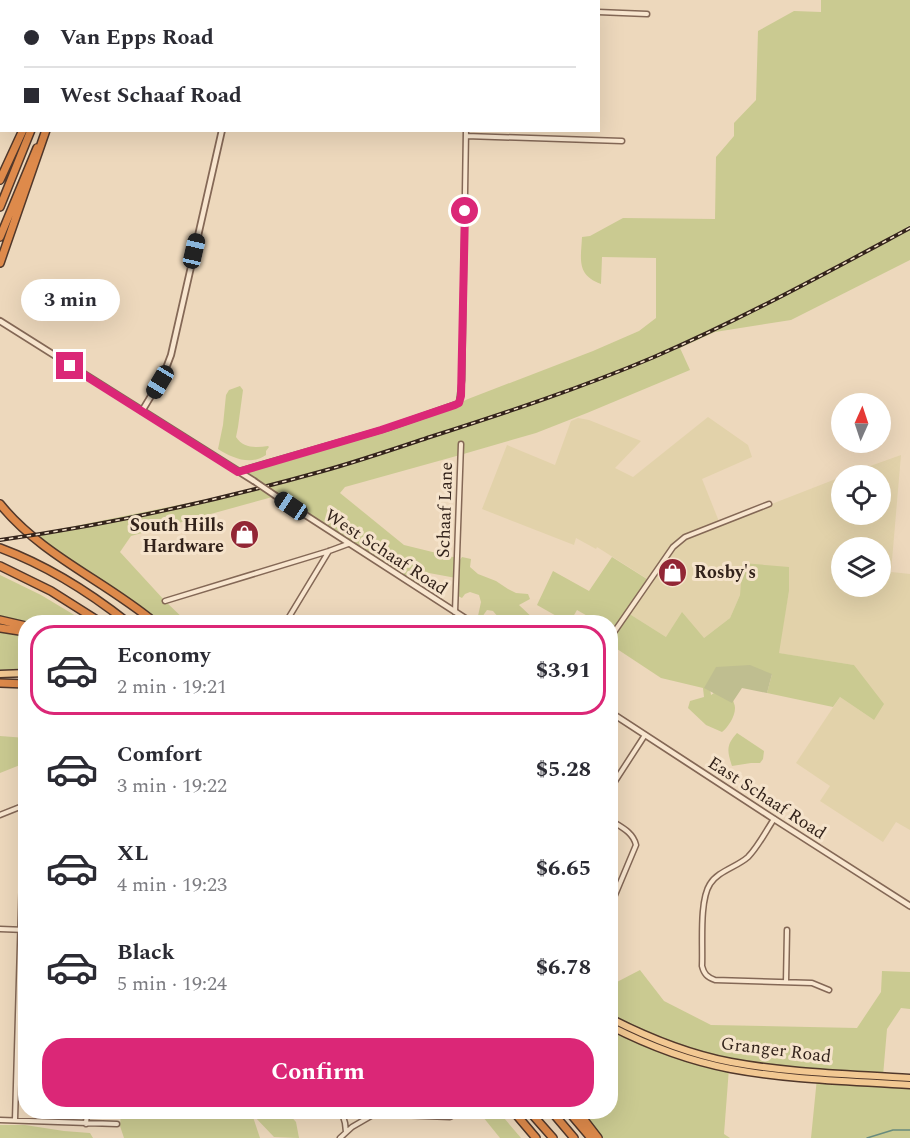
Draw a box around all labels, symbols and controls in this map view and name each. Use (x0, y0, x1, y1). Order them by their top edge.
text: Van Epps Road (60, 21, 214, 54)
text: West Schaaf Road (60, 79, 242, 112)
route start (451, 197, 478, 224)
car (181, 231, 207, 271)
callout: 3 min (20, 279, 119, 321)
text: 3 min (44, 285, 97, 315)
route end (56, 352, 83, 379)
car (143, 362, 177, 402)
north arrow (831, 393, 891, 453)
map controls (831, 393, 891, 597)
street label: Schaaf Lane (430, 461, 460, 559)
button: locate (831, 465, 891, 525)
car (271, 488, 311, 524)
street label: West Schaaf Road (319, 502, 453, 602)
place label: South Hills Hardware (130, 512, 224, 560)
shop icon: South Hills Hardware (229, 519, 261, 551)
button: layers (831, 537, 891, 597)
shop icon: Rosby's (657, 556, 689, 588)
place label: Rosby's (694, 559, 756, 586)
text: Economy (117, 639, 210, 672)
icon: car (45, 643, 99, 697)
text: $3.91 (536, 654, 591, 687)
text: 2 min · 19:21 (117, 672, 227, 702)
text: Comfort (117, 738, 202, 771)
icon: car (45, 742, 99, 796)
street label: East Schaaf Road (702, 749, 832, 847)
text: $5.28 (536, 753, 591, 786)
text: 3 min · 19:22 (117, 771, 227, 801)
text: XL (117, 837, 148, 870)
icon: car (45, 841, 99, 895)
text: $6.65 (536, 852, 591, 885)
text: 4 min · 19:23 (117, 870, 227, 900)
text: Black (117, 936, 175, 969)
icon: car (45, 940, 99, 994)
text: $6.78 (536, 951, 591, 984)
text: 5 min · 19:24 (117, 969, 227, 999)
street label: Granger Road (719, 1030, 833, 1070)
button: Confirm (42, 1038, 594, 1107)

